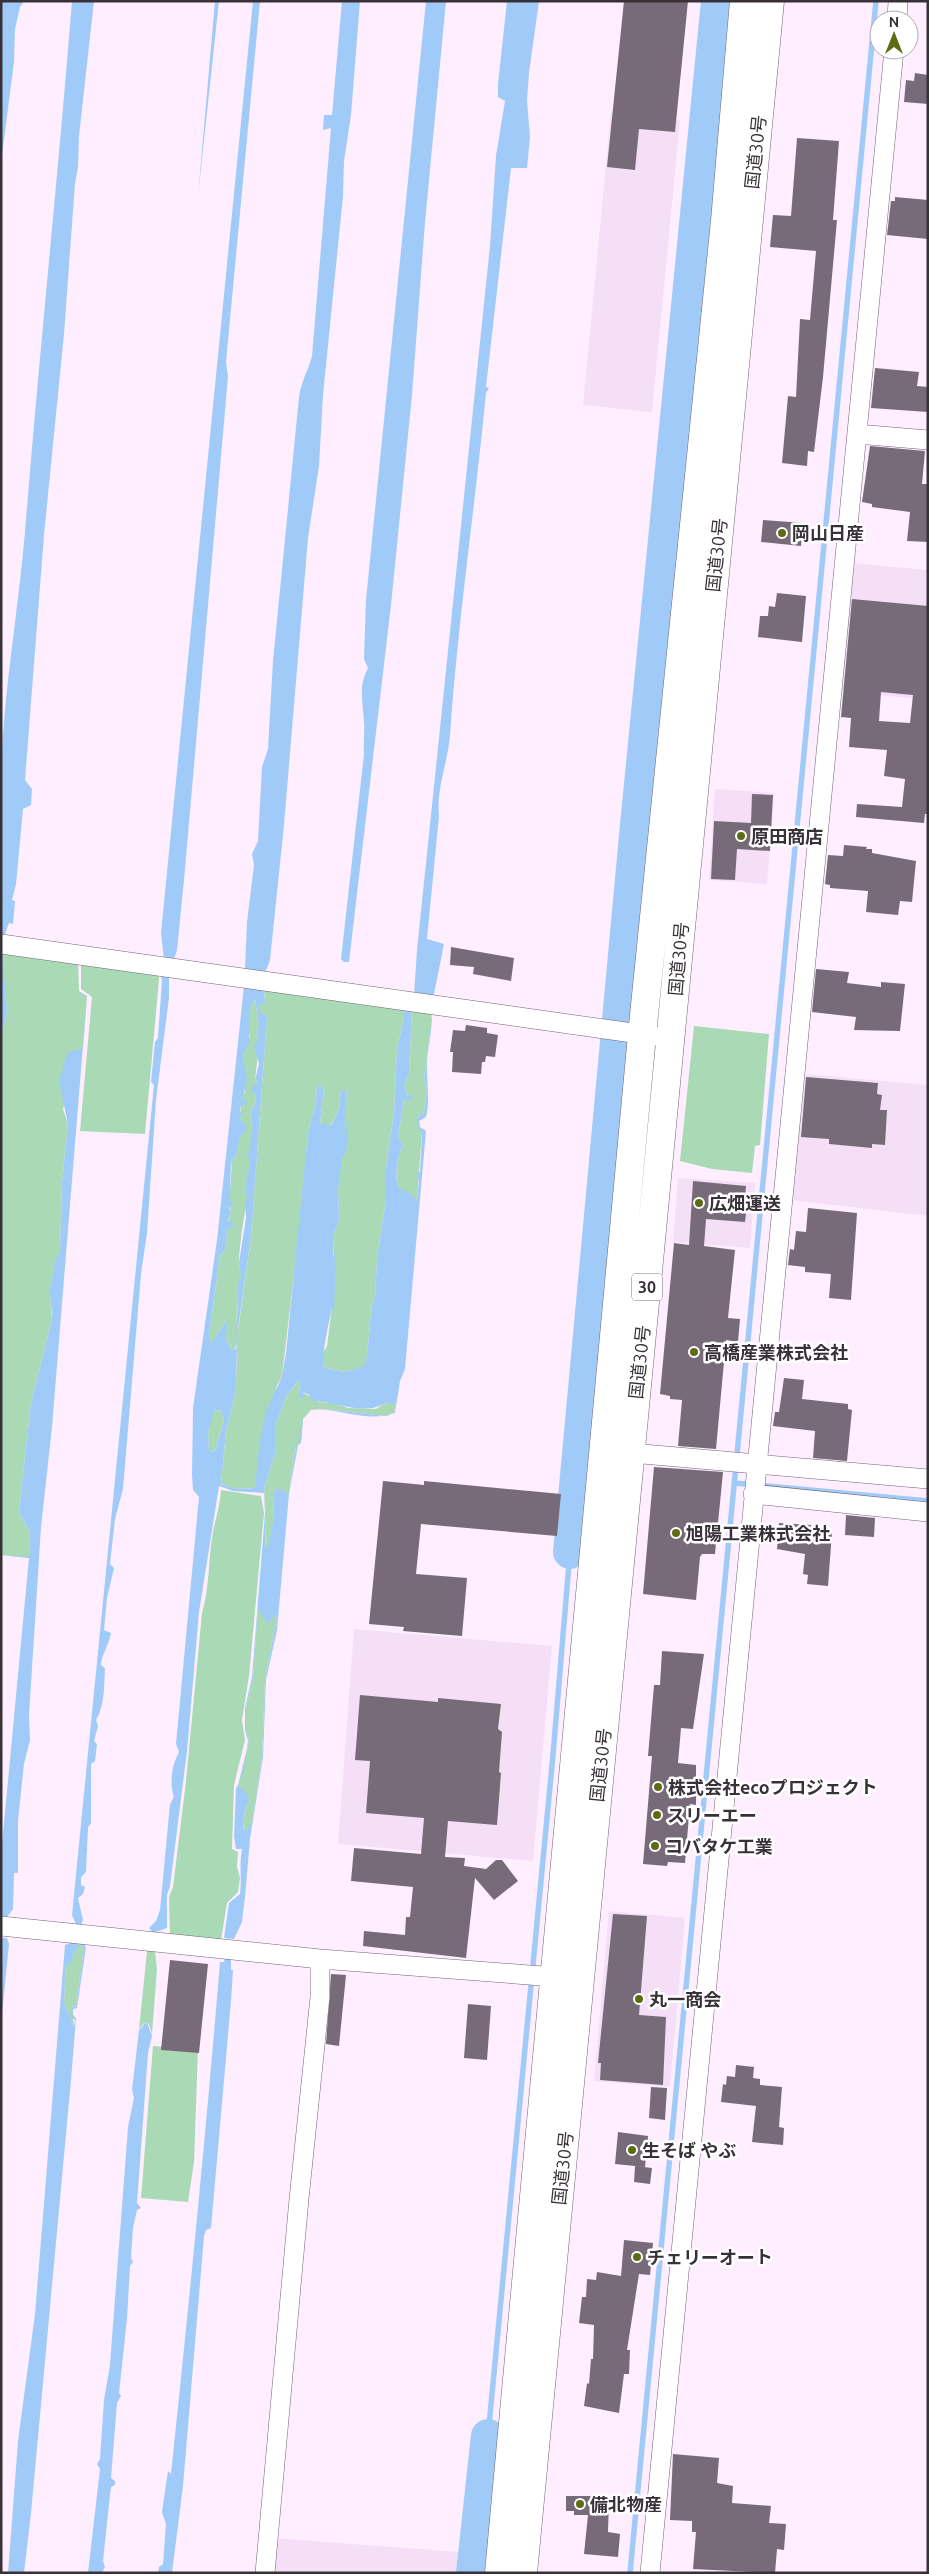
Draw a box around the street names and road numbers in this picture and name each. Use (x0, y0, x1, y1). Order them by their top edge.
street label: 国道30号 (741, 114, 769, 190)
street label: 国道30号 (702, 517, 730, 593)
street label: 国道30号 (665, 921, 691, 997)
road number: 30 (632, 1274, 662, 1300)
street label: 国道30号 (625, 1324, 653, 1400)
street label: 国道30号 (586, 1727, 614, 1803)
street label: 国道30号 (548, 2130, 576, 2206)

